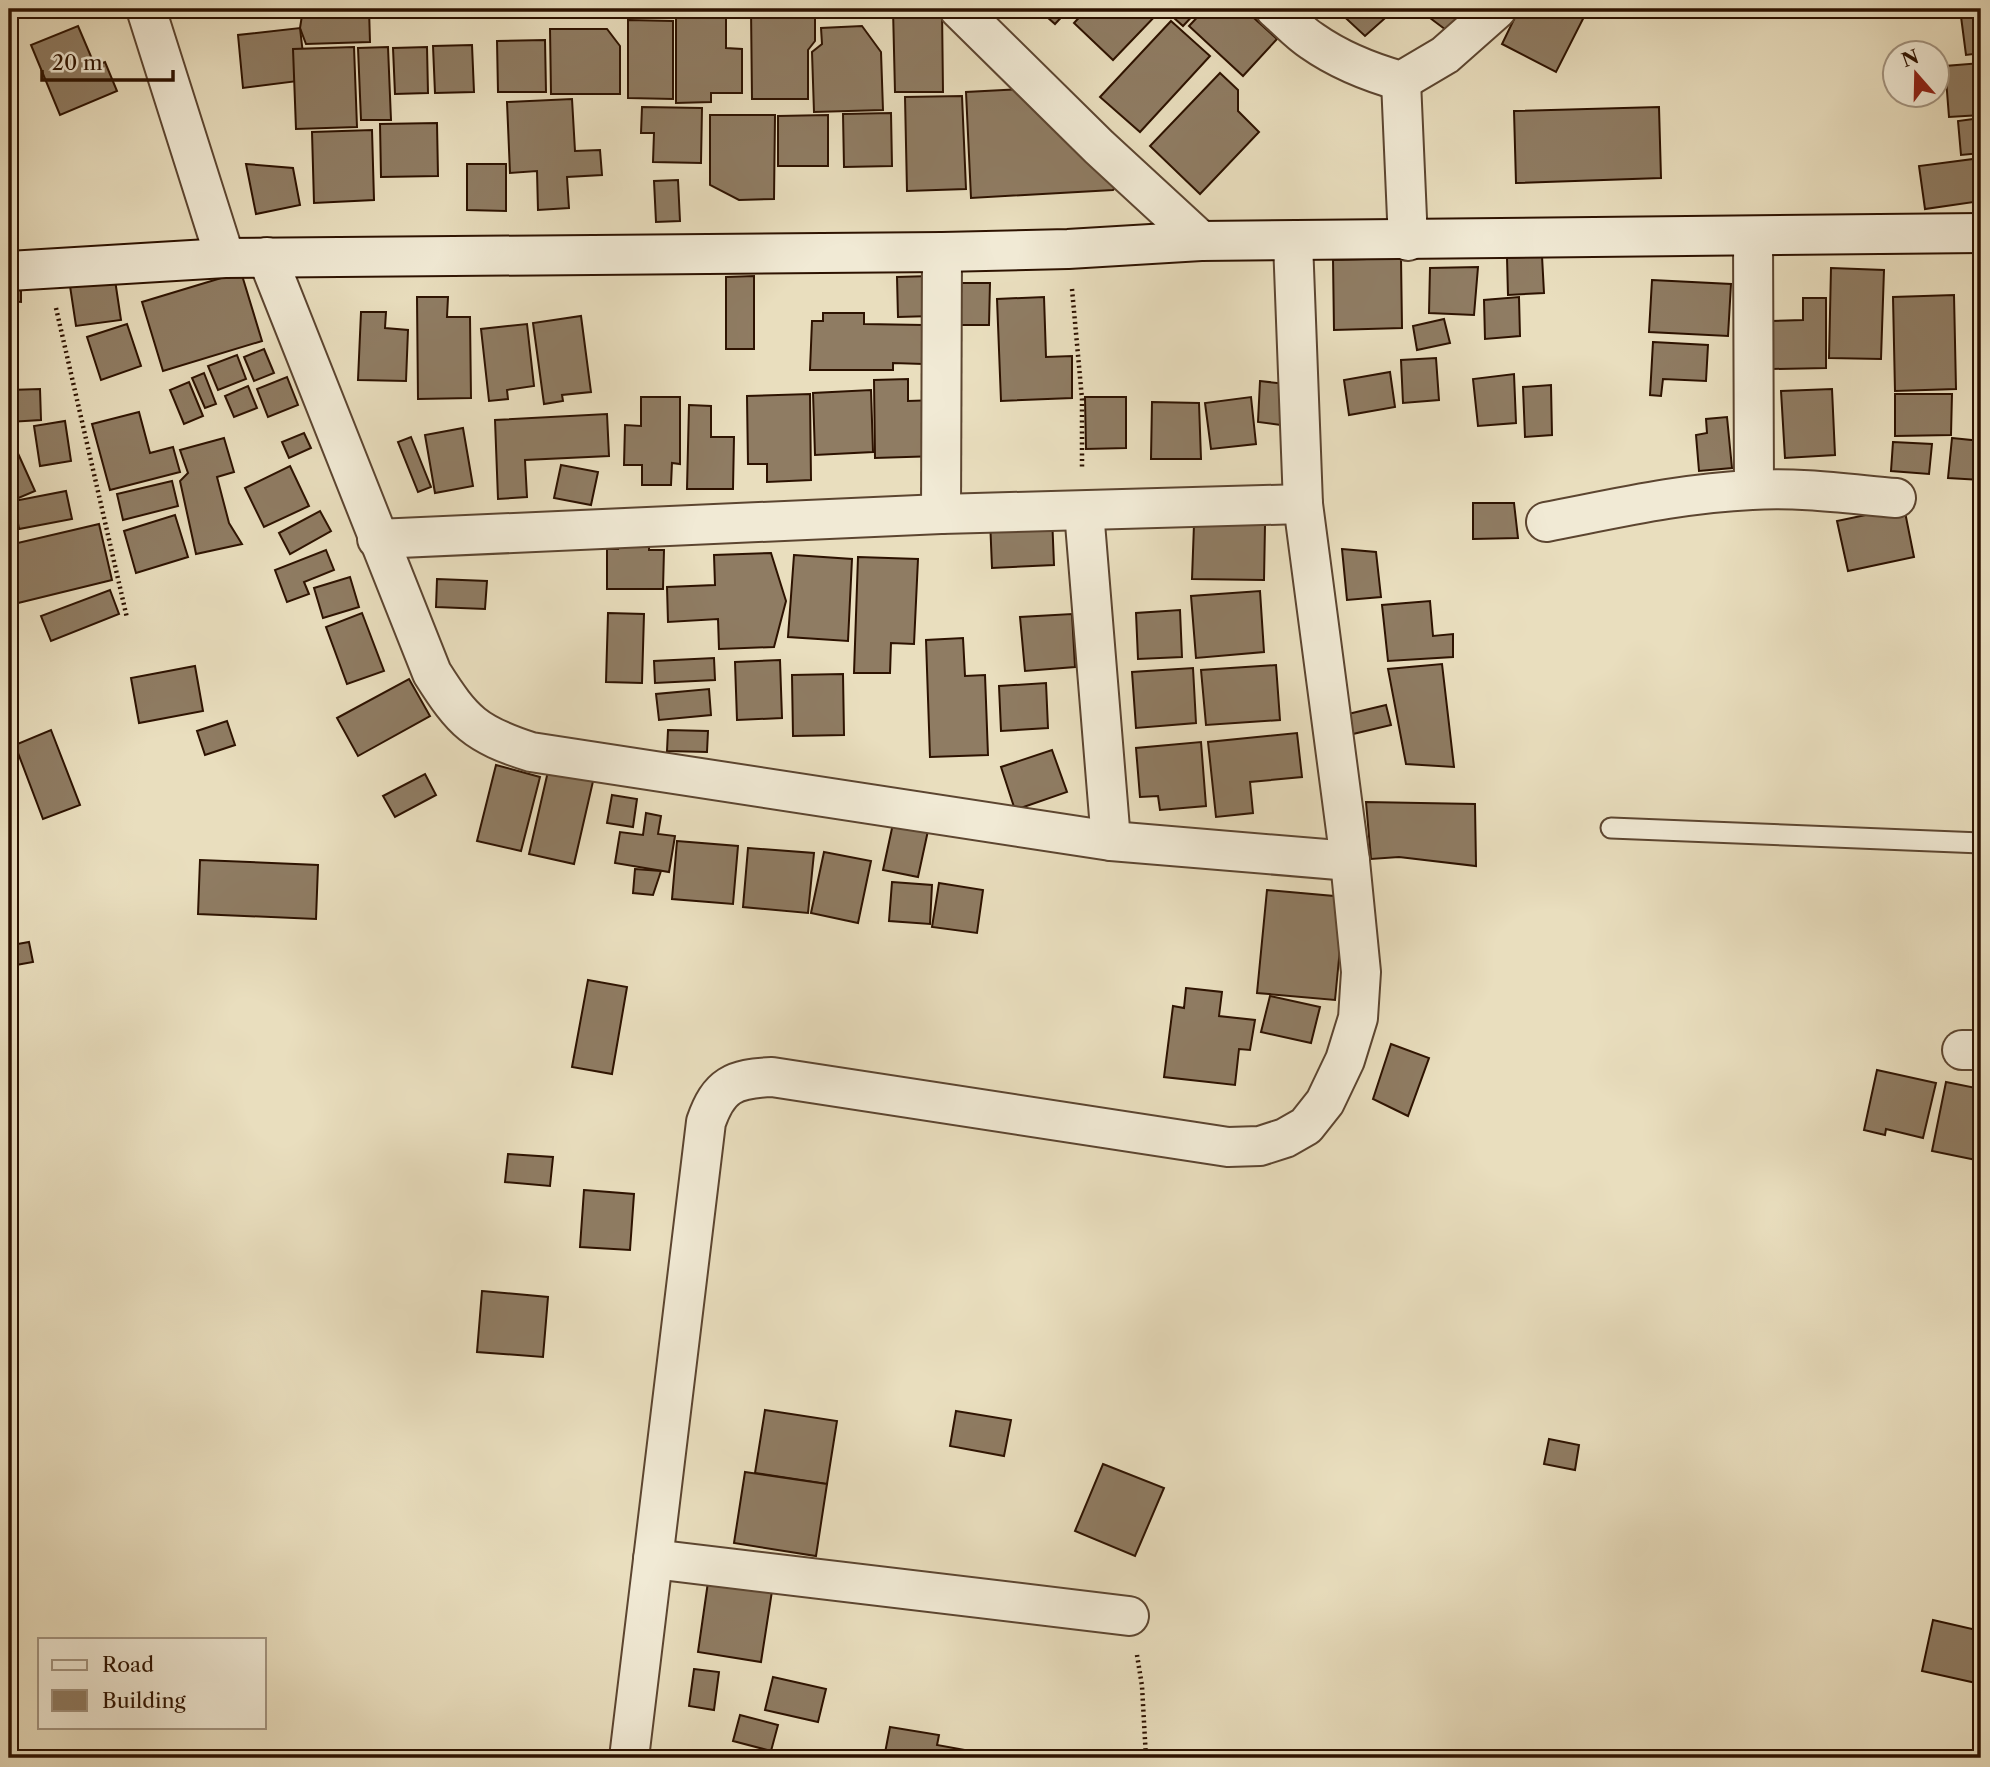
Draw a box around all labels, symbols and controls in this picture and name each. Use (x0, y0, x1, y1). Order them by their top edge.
scale bar (42, 38, 173, 82)
north arrow (1882, 38, 1952, 108)
text: N (1899, 45, 1922, 72)
text: 20 m (52, 50, 103, 75)
legend (38, 1638, 266, 1728)
text: Road (102, 1652, 154, 1677)
text: Building (102, 1688, 187, 1713)

